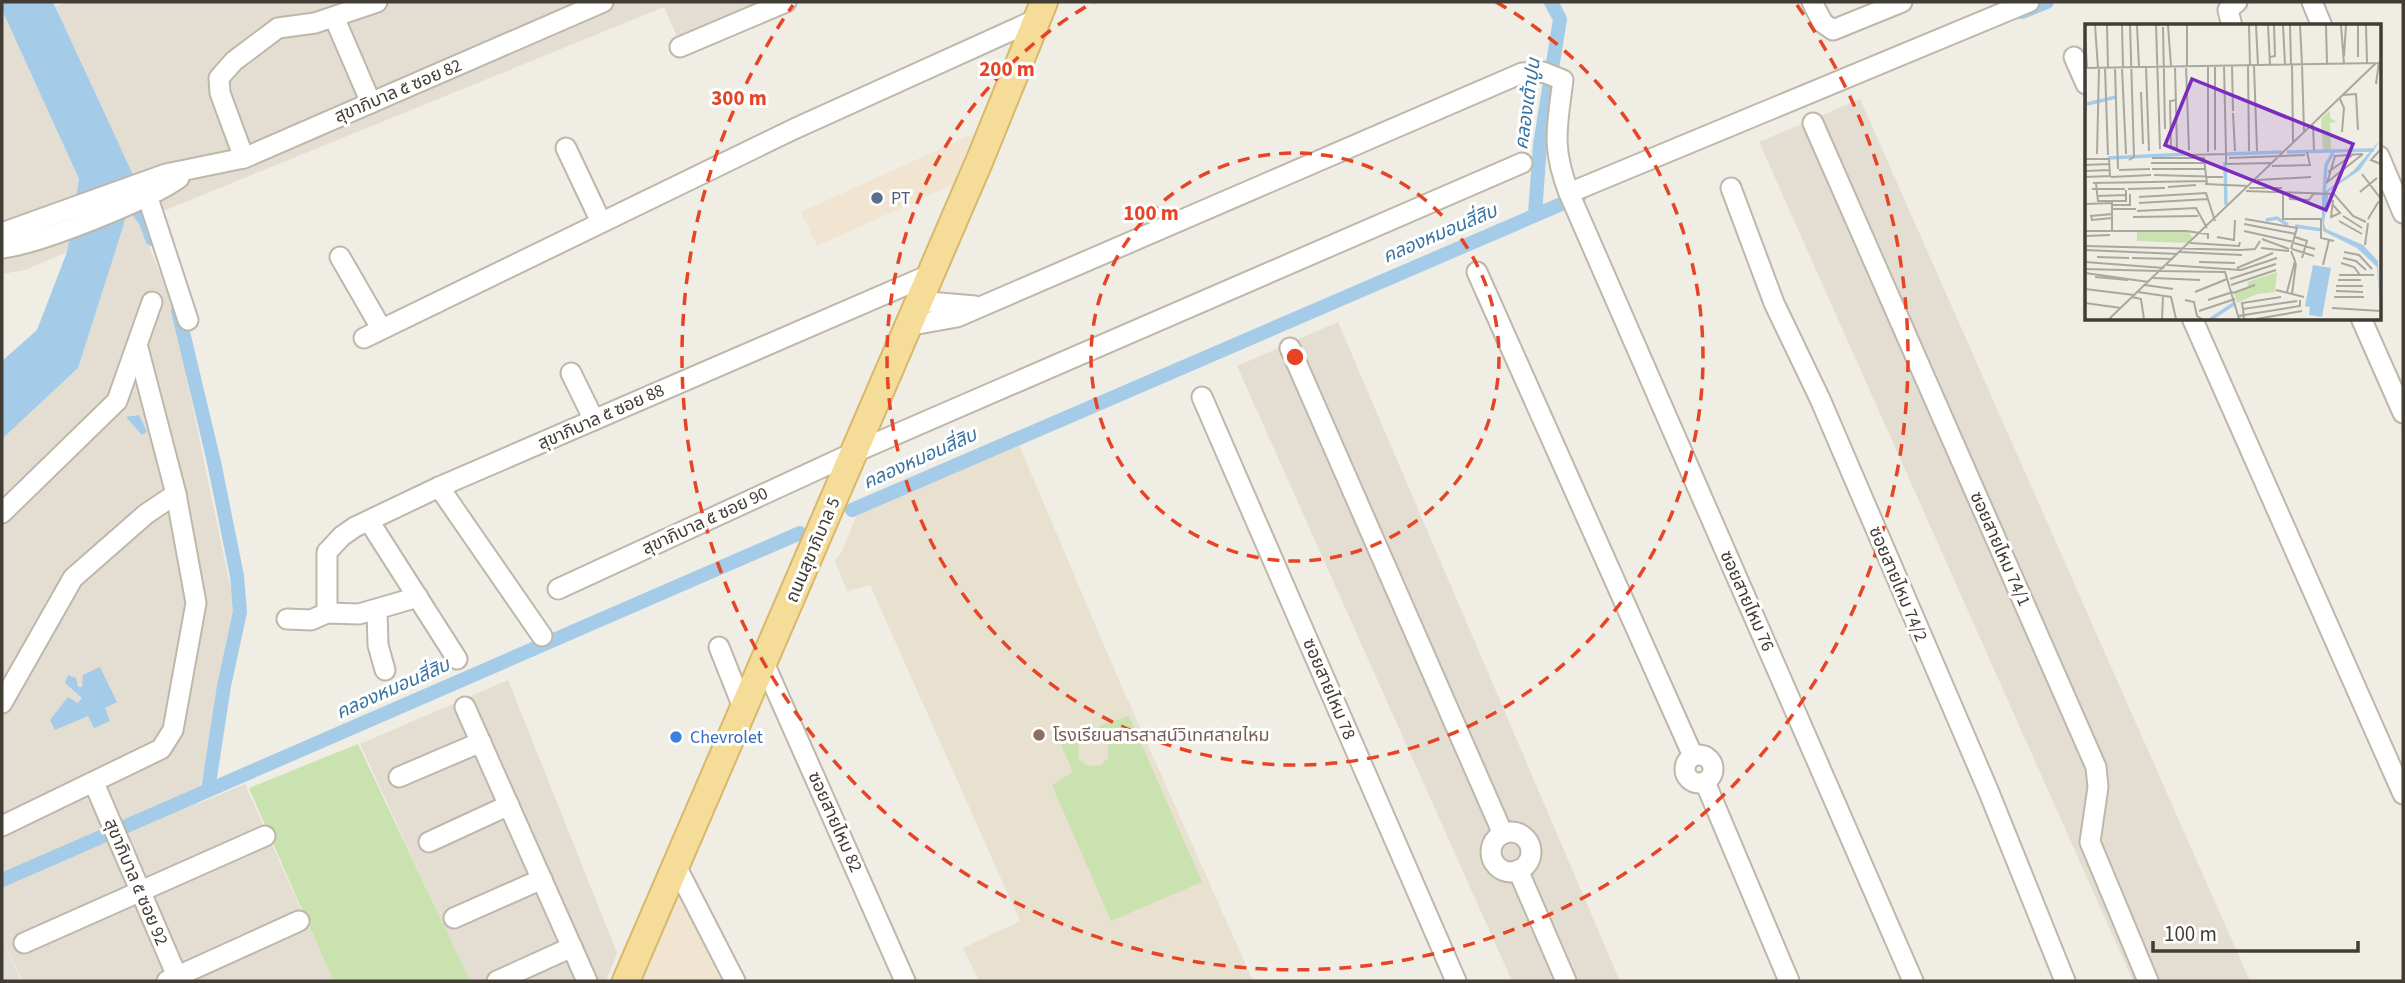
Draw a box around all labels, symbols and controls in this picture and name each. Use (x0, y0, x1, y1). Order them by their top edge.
inset map (2085, 24, 2380, 320)
street label: สุขาภิบาล ๕ ซอย 82 (330, 53, 466, 129)
text: 200 m (979, 54, 1035, 84)
water label: คลองเต้าปูน (1508, 55, 1548, 151)
text: 300 m (711, 83, 767, 113)
place label: PT (891, 186, 911, 211)
marker: PT (869, 190, 885, 206)
water label: คลองหมอนสี่สิบ (1378, 196, 1503, 270)
text: 100 m (1123, 198, 1179, 228)
centre of rings (1283, 345, 1307, 369)
street label: สุขาภิบาล ๕ ซอย 88 (534, 378, 668, 456)
water label: คลองหมอนสี่สิบ (858, 420, 983, 496)
street label: สุขาภิบาล ๕ ซอย 90 (638, 481, 772, 561)
street label: ซอยสายไหม 74/1 (1964, 488, 2036, 610)
street label: ถนนสุขาภิบาล 5 (780, 493, 846, 607)
street label: ซอยสายไหม 74/2 (1862, 522, 1934, 646)
street label: ซอยสายไหม 76 (1714, 547, 1780, 655)
street label: ซอยสายไหม 78 (1296, 634, 1362, 744)
water label: คลองหมอนสี่สิบ (331, 650, 456, 726)
place label: โรงเรียนสารสาสน์วิเทศสายไหม (1053, 723, 1270, 748)
place label: Chevrolet (690, 725, 763, 750)
marker: โรงเรียนสารสาสน์วิเทศสายไหม (1031, 727, 1047, 743)
marker: Chevrolet (668, 729, 684, 745)
street label: ซอยสายไหม 82 (802, 768, 868, 876)
street label: สุขาภิบาล ๕ ซอย 92 (98, 814, 174, 950)
scale bar (2153, 909, 2358, 953)
text: 100 m (2164, 919, 2217, 949)

